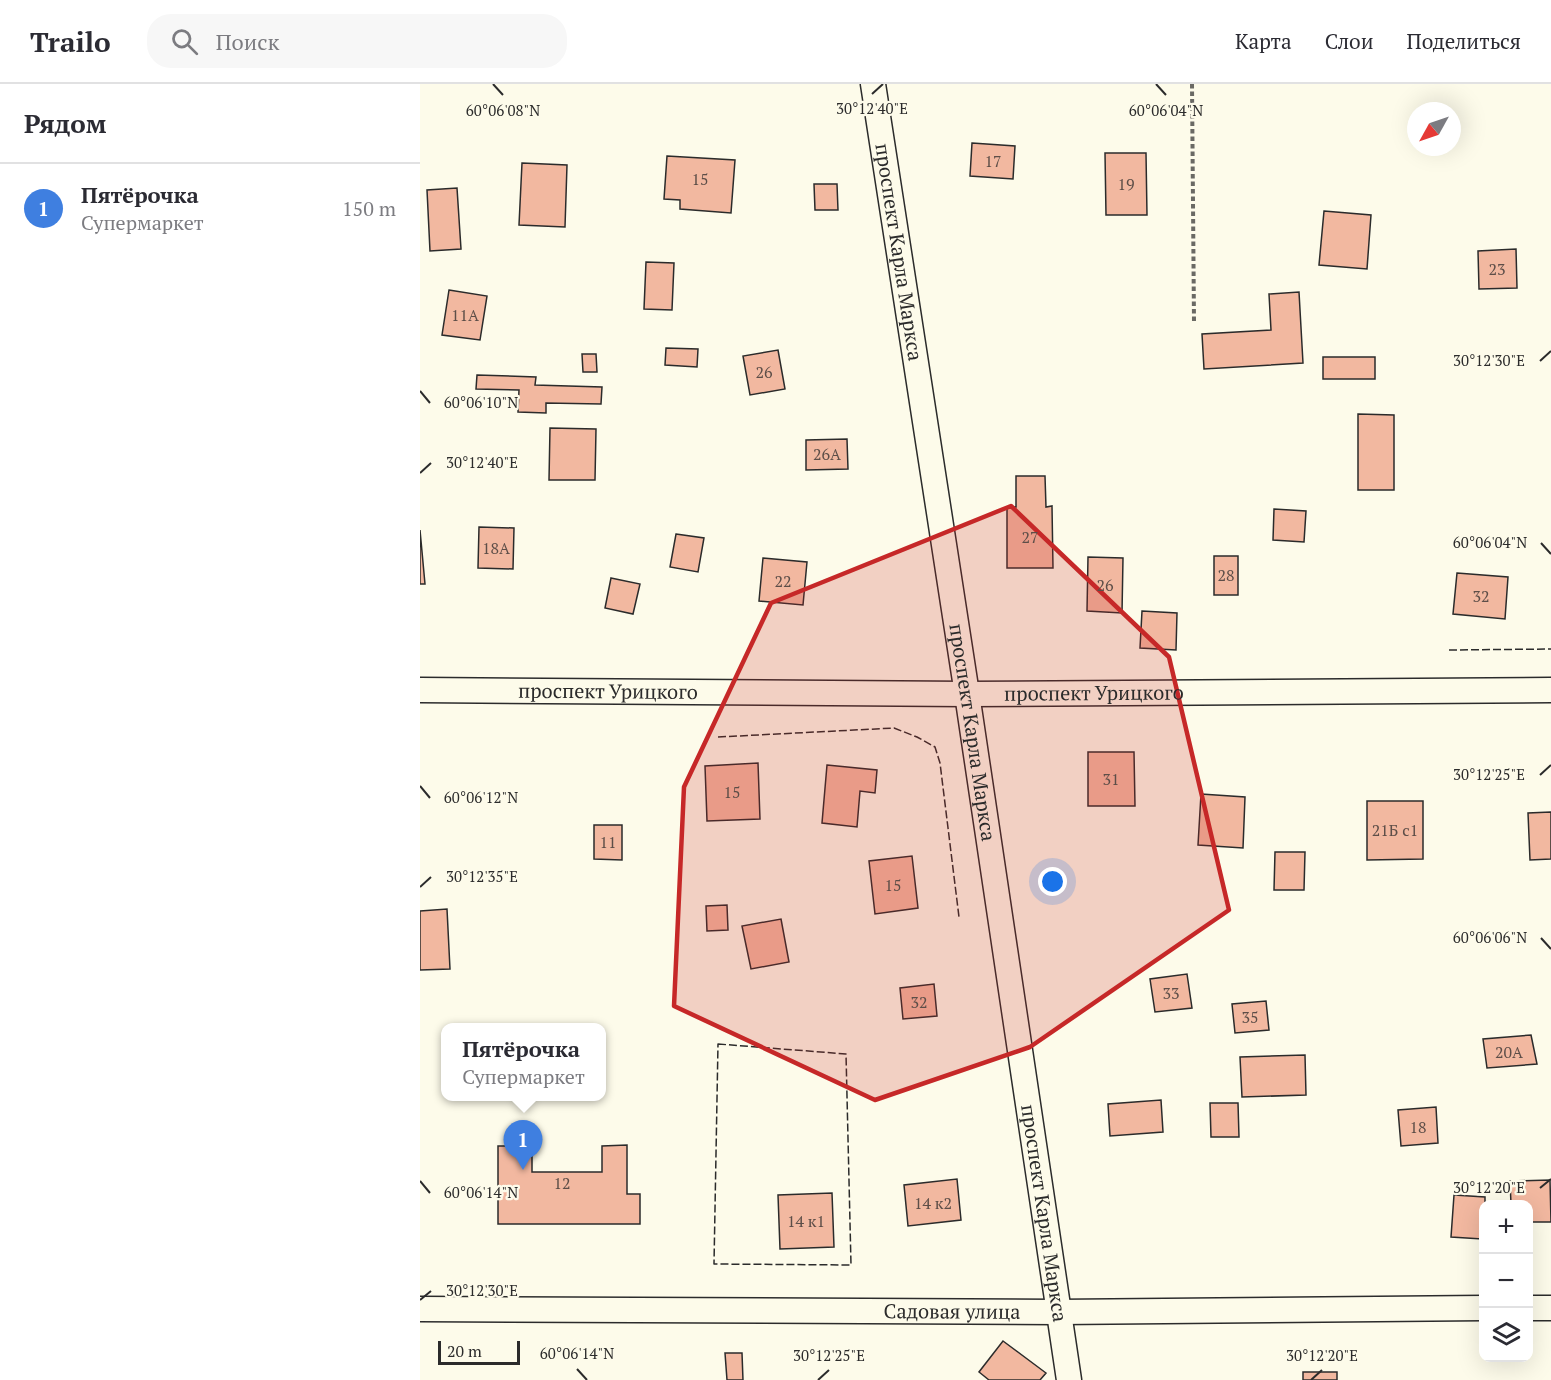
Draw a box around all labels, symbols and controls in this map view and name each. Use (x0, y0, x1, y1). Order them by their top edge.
search box (147, 14, 567, 68)
text: Trailo (30, 23, 111, 60)
icon: search (168, 25, 201, 58)
text: Поиск (216, 27, 279, 56)
text: Карта (1235, 27, 1292, 55)
text: Слои (1325, 27, 1374, 55)
text: Поделиться (1407, 27, 1521, 55)
text: 30°12'40"E (836, 98, 908, 118)
text: 60°06'08"N (466, 100, 540, 120)
text: 60°06'04"N (1129, 100, 1203, 120)
north arrow (1407, 102, 1461, 156)
text: Рядом (24, 106, 107, 140)
street label: проспект Карла Маркса (869, 141, 929, 363)
house number: 17 (984, 150, 1002, 172)
house number: 15 (691, 168, 709, 190)
house number: 19 (1117, 173, 1135, 195)
text: Пятёрочка (81, 180, 199, 209)
text: 1 (38, 195, 49, 222)
text: 150 m (342, 195, 396, 222)
text: Супермаркет (81, 209, 204, 236)
house number: 23 (1488, 258, 1506, 280)
house number: 11А (451, 304, 479, 326)
text: 30°12'30"E (1453, 350, 1525, 370)
house number: 26 (755, 361, 773, 383)
text: 60°06'10"N (444, 392, 518, 412)
house number: 26А (813, 443, 841, 465)
text: 30°12'40"E (446, 452, 518, 472)
house number: 27 (1021, 526, 1039, 548)
text: 60°06'04"N (1453, 532, 1527, 552)
house number: 18А (482, 537, 510, 559)
house number: 28 (1217, 564, 1235, 586)
house number: 22 (774, 570, 792, 592)
house number: 26 (1096, 574, 1114, 596)
house number: 32 (1472, 585, 1490, 607)
street label: проспект Карла Маркса (943, 622, 1003, 843)
street label: проспект Урицкого (518, 677, 698, 705)
street label: проспект Урицкого (1004, 679, 1184, 707)
text: 30°12'25"E (1453, 764, 1525, 784)
house number: 31 (1102, 768, 1120, 790)
house number: 15 (723, 781, 741, 803)
text: 60°06'12"N (444, 787, 518, 807)
house number: 21Б с1 (1372, 819, 1418, 841)
house number: 11 (599, 831, 617, 853)
text: 30°12'35"E (446, 866, 518, 886)
your location (1038, 867, 1067, 896)
house number: 15 (884, 874, 902, 896)
text: 60°06'06"N (1453, 927, 1527, 947)
house number: 33 (1162, 982, 1180, 1004)
house number: 32 (910, 991, 928, 1013)
house number: 35 (1241, 1006, 1259, 1028)
popup (441, 1023, 606, 1101)
text: Пятёрочка (462, 1034, 580, 1063)
house number: 20А (1495, 1041, 1523, 1063)
text: Супермаркет (462, 1063, 585, 1090)
street label: проспект Карла Маркса (1015, 1102, 1074, 1324)
house number: 18 (1409, 1116, 1427, 1138)
pin: 1 (504, 1120, 542, 1170)
house number: 12 (553, 1172, 571, 1194)
text: 30°12'20"E (1453, 1177, 1525, 1197)
text: 60°06'14"N (444, 1182, 518, 1202)
house number: 14 к2 (914, 1192, 952, 1214)
map controls (1479, 1200, 1533, 1362)
button: + (1479, 1200, 1533, 1254)
house number: 14 к1 (787, 1210, 825, 1232)
button: − (1479, 1254, 1533, 1308)
text: 30°12'30"E (446, 1280, 518, 1300)
street label: Садовая улица (884, 1297, 1020, 1325)
button: layers (1479, 1308, 1533, 1362)
scale bar (438, 1338, 520, 1366)
text: 20 m (447, 1340, 482, 1362)
text: 60°06'14"N (540, 1343, 614, 1363)
text: 30°12'25"E (793, 1345, 865, 1365)
text: 30°12'20"E (1286, 1345, 1358, 1365)

